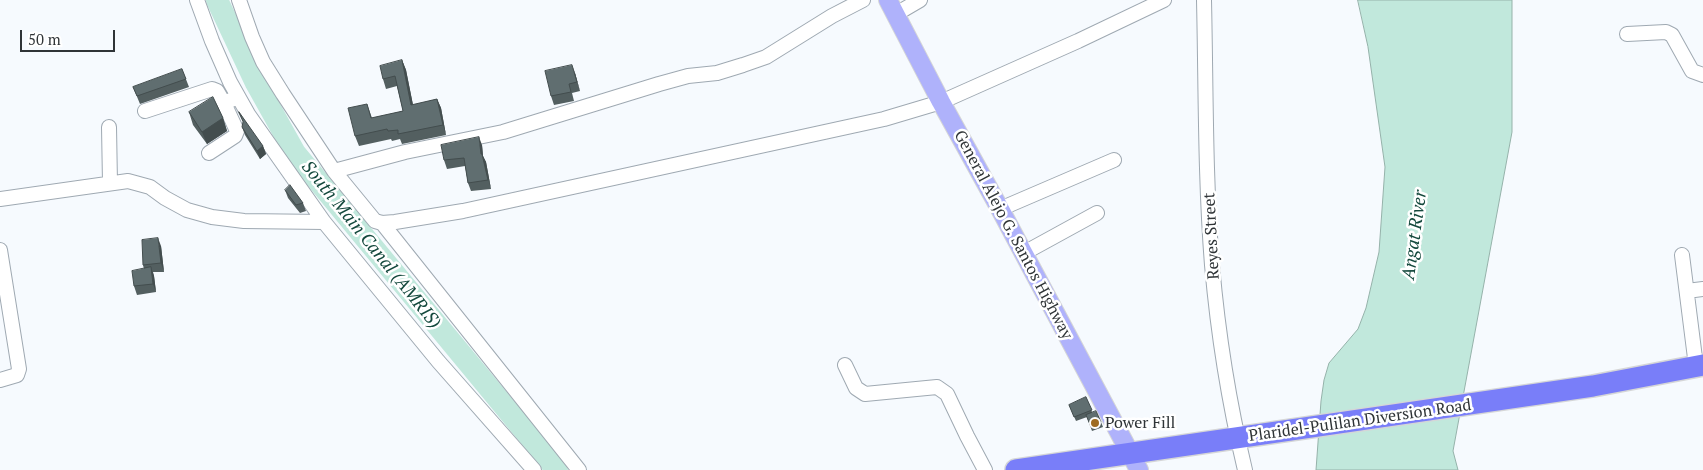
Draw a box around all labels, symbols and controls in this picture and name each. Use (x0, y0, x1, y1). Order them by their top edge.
scale bar (22, 20, 118, 52)
text: 50 m (28, 29, 61, 49)
street label: General Alejo G. Santos Highway (950, 127, 1076, 343)
water label: South Main Canal (AMRIS) (297, 157, 445, 333)
water label: Angat River (1398, 189, 1432, 281)
street label: Reyes Street (1200, 192, 1224, 280)
street label: Plaridel-Pulilan Diversion Road (1248, 396, 1472, 446)
place label: Power Fill (1105, 413, 1175, 433)
marker: Power Fill (1089, 417, 1101, 429)

